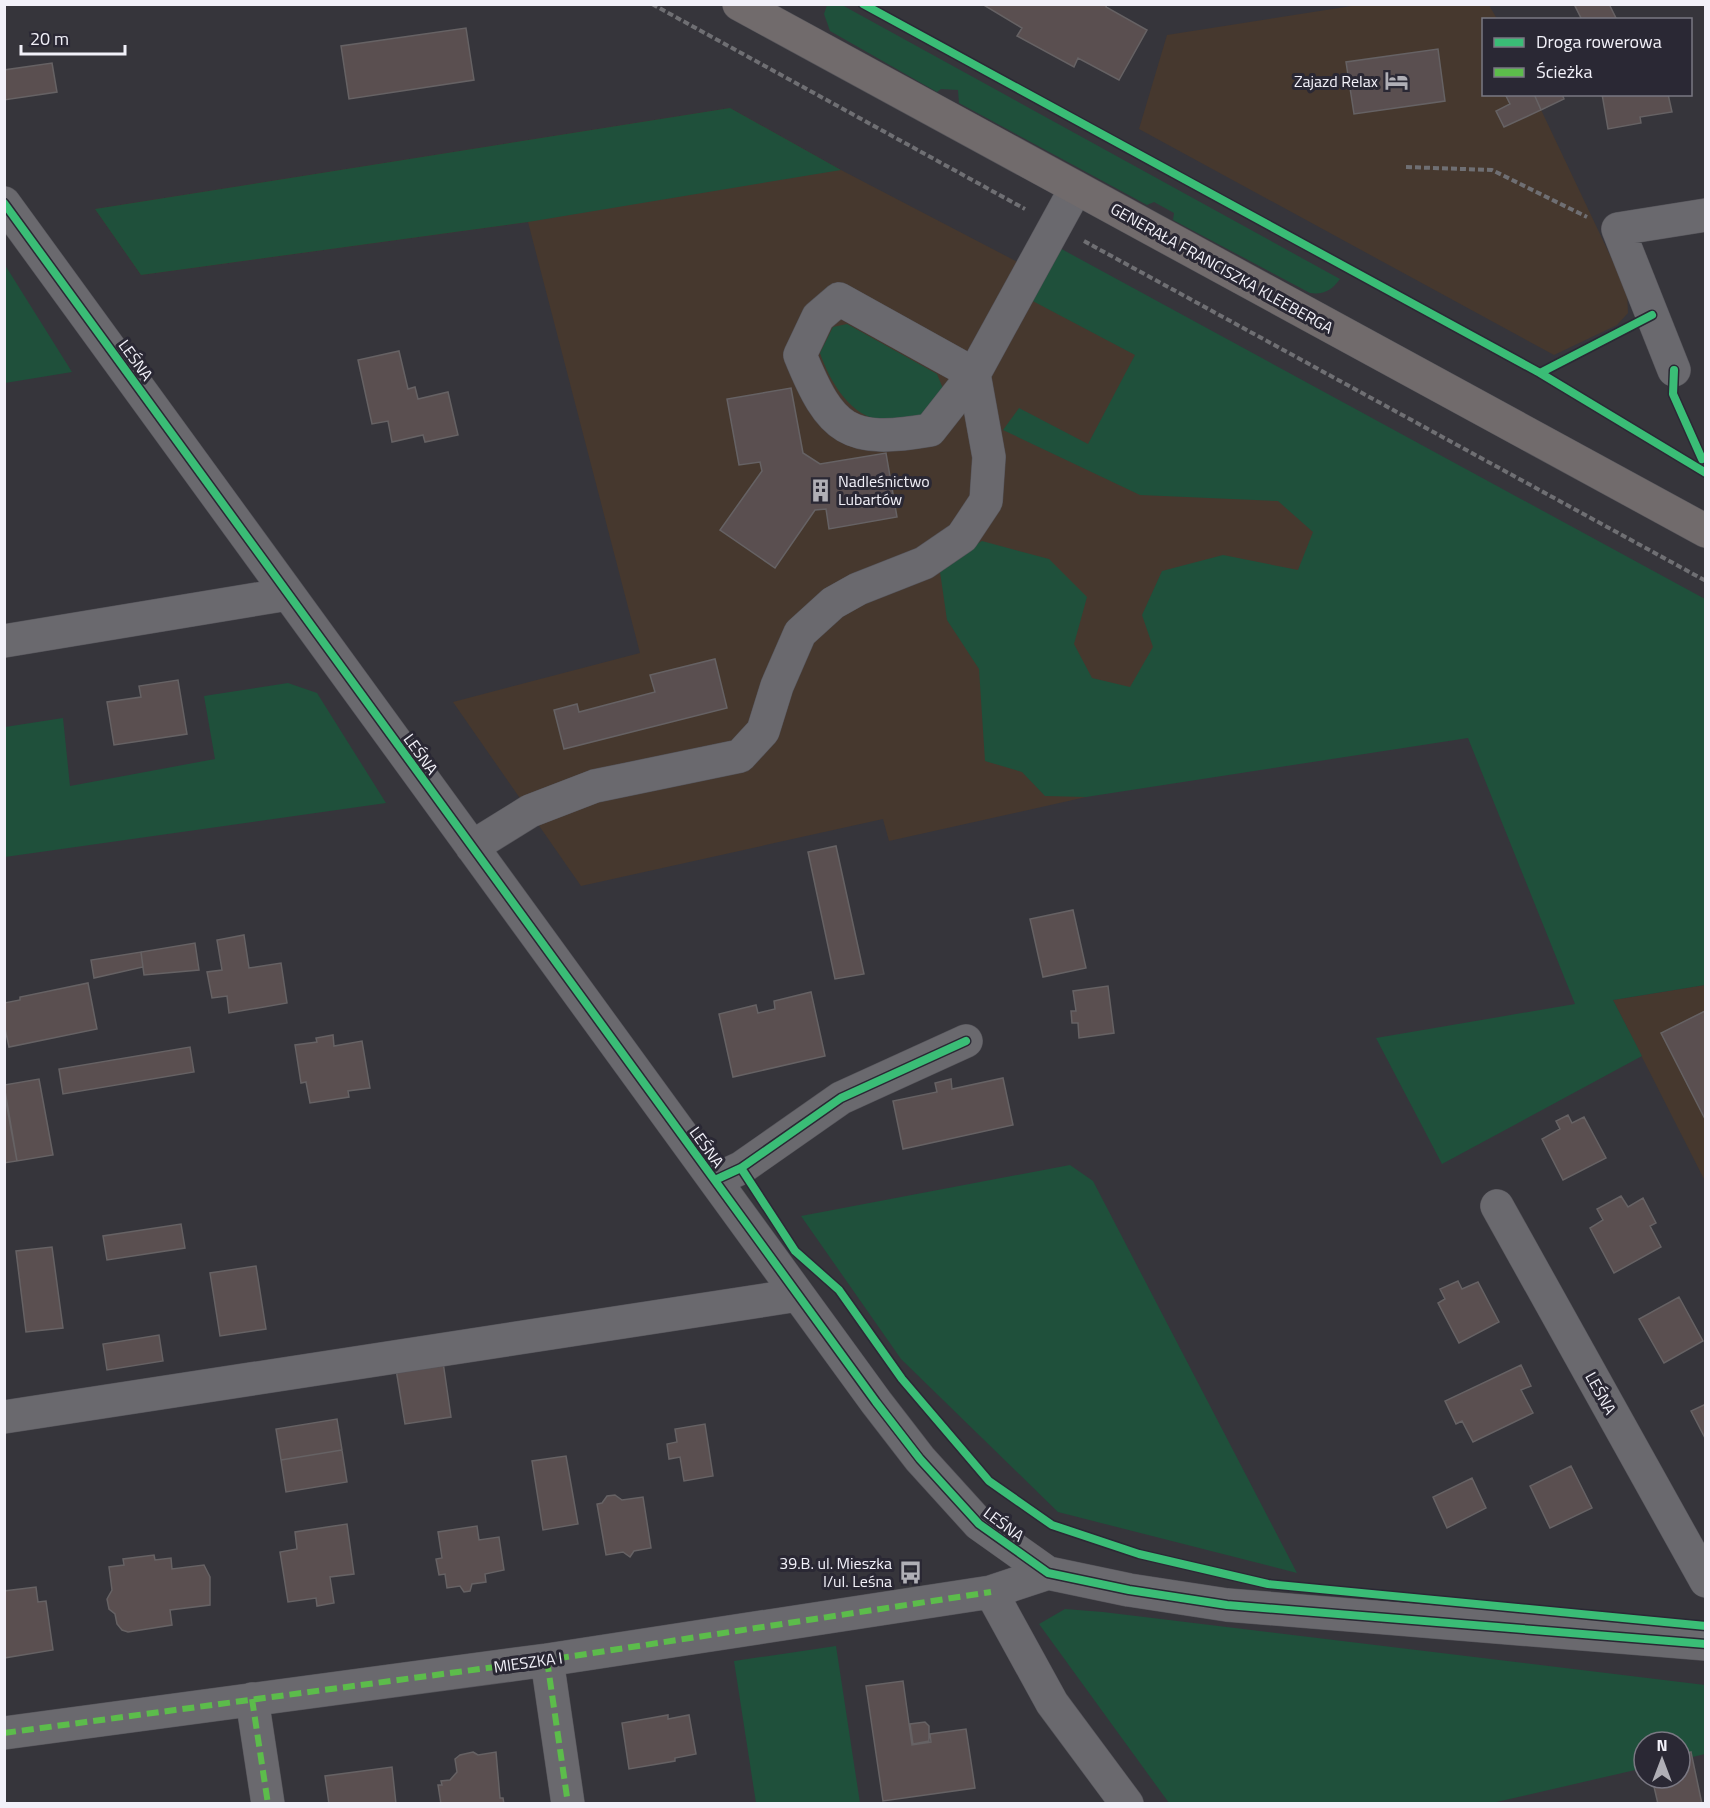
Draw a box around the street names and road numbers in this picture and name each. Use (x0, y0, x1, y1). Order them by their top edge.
street label: GENERAŁA FRANCISZKA KLEEBERGA (1106, 197, 1338, 340)
street label: LEŚNA (113, 335, 159, 386)
street label: LEŚNA (398, 729, 444, 780)
street label: LEŚNA (684, 1122, 730, 1173)
street label: LEŚNA (1579, 1367, 1623, 1419)
street label: LEŚNA (979, 1501, 1030, 1548)
street label: MIESZKA I (492, 1645, 564, 1679)

